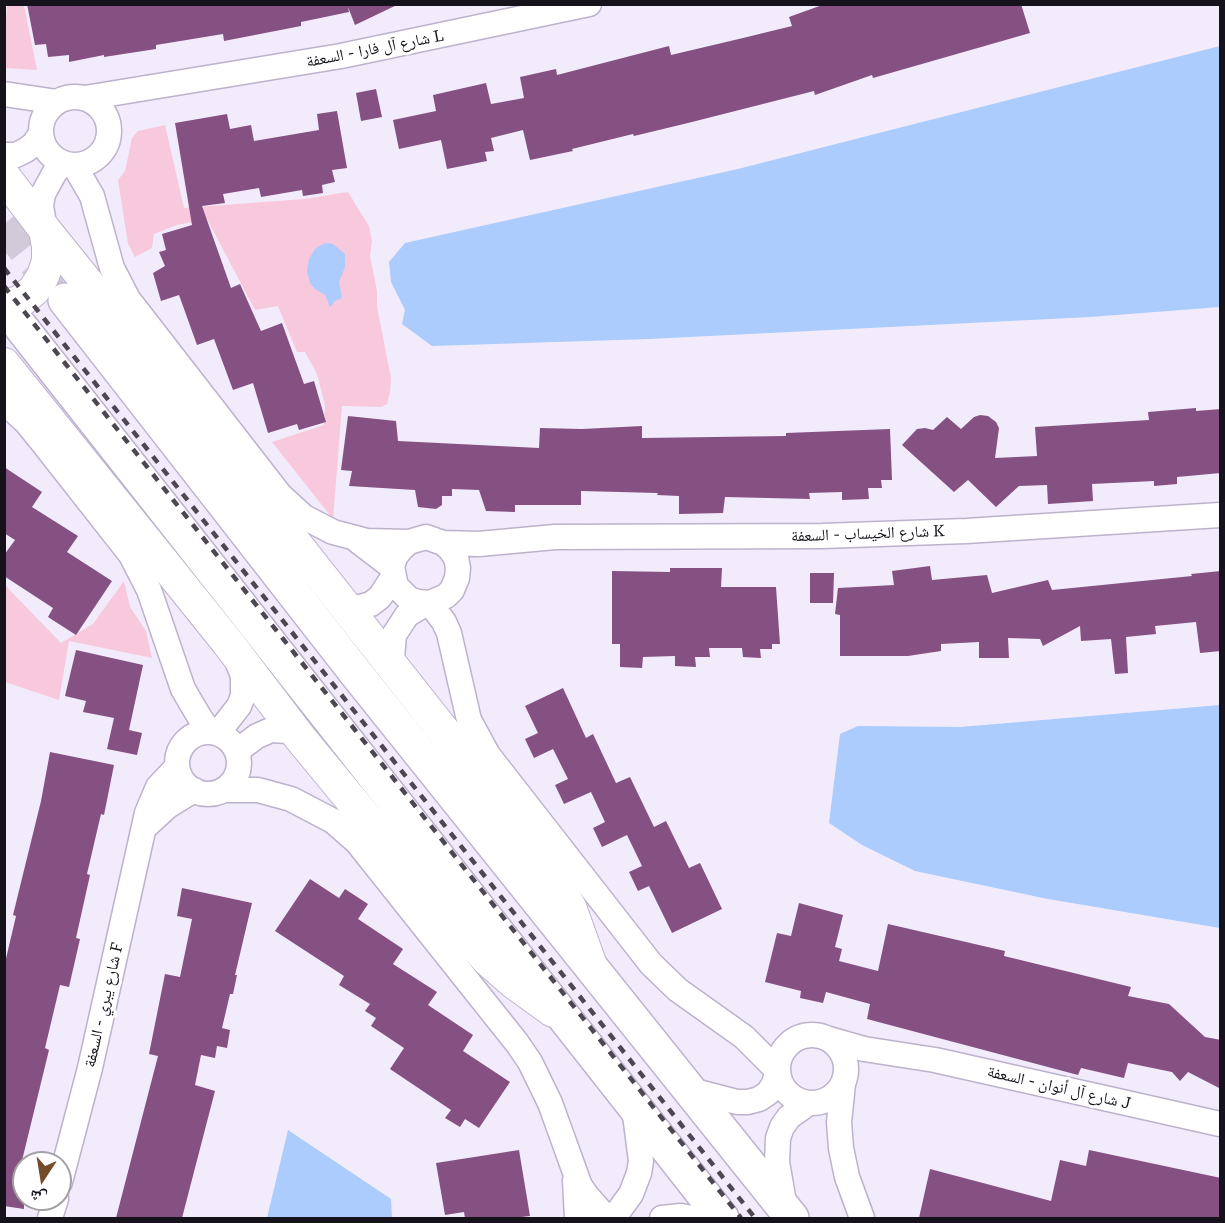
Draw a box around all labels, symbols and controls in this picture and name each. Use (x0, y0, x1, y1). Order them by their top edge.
street label: شارع آل فارا - السعفة L (305, 26, 445, 72)
street label: شارع الخيساب - السعفة K (791, 522, 945, 546)
street label: شارع يبري - السعفة F (80, 941, 128, 1069)
street label: شارع آل أنوان - السعفة J (985, 1062, 1133, 1114)
north arrow (12, 1151, 72, 1211)
text: ش (28, 1186, 49, 1208)

